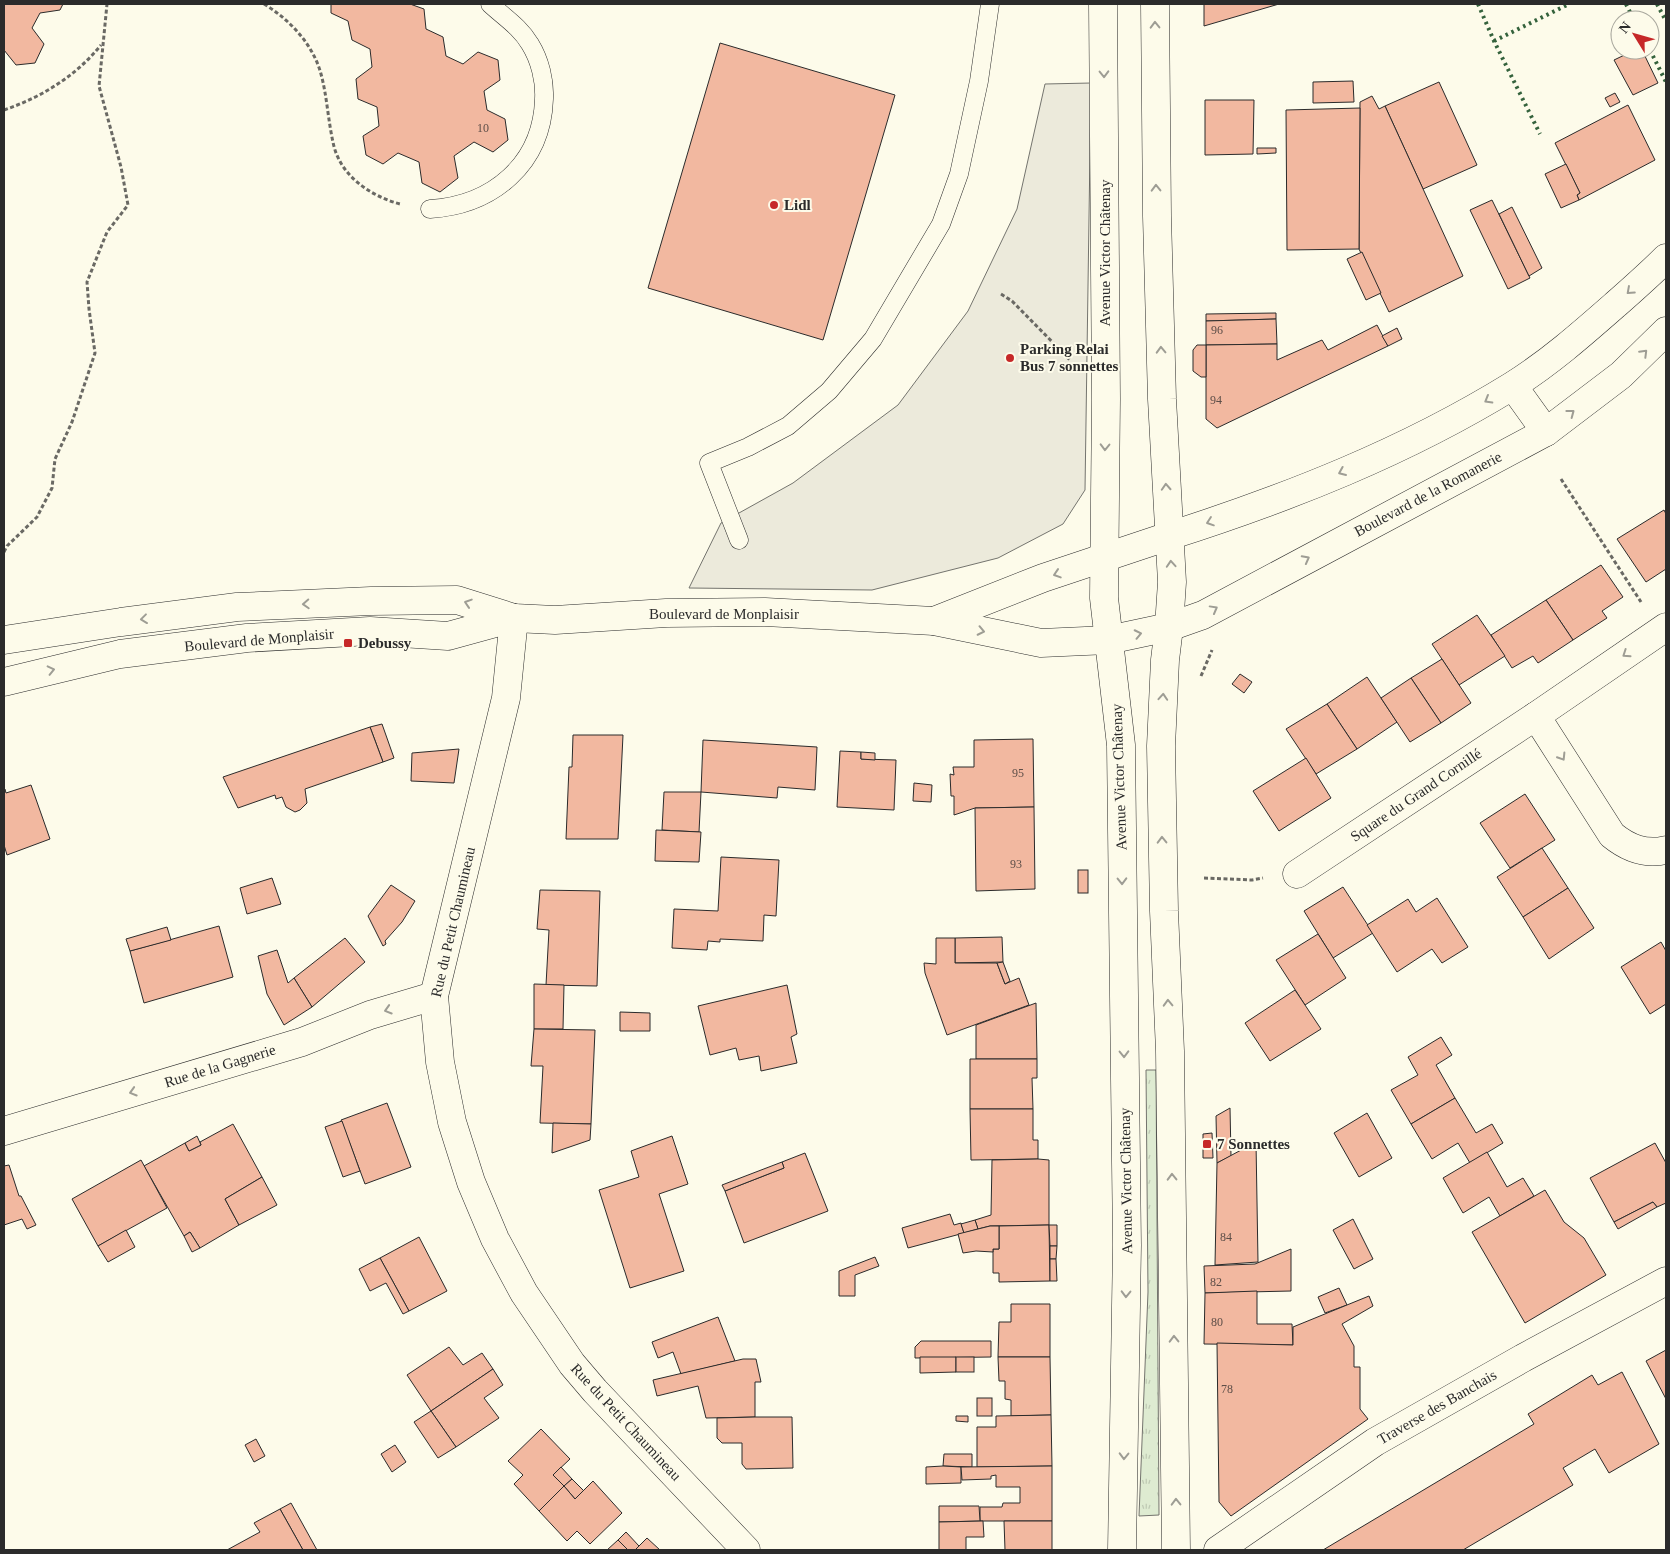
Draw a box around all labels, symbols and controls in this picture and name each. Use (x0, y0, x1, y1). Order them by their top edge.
north arrow (1610, 10, 1660, 60)
text: N (1616, 19, 1634, 36)
one-way arrow (1150, 21, 1160, 29)
one-way arrow (1099, 70, 1109, 78)
house number: 10 (477, 121, 489, 135)
street label: Avenue Victor Châtenay (1097, 179, 1113, 326)
one-way arrow (1151, 184, 1161, 192)
place label: Lidl (784, 197, 811, 213)
marker: Lidl (768, 199, 780, 211)
one-way arrow (1627, 285, 1636, 294)
house number: 96 (1211, 323, 1223, 337)
place label: Parking Relai Bus 7 sonnettes (1020, 341, 1119, 374)
one-way arrow (1156, 346, 1166, 354)
one-way arrow (1638, 350, 1647, 359)
marker: Parking Relai Bus 7 sonnettes (1004, 352, 1016, 364)
house number: 94 (1210, 393, 1222, 407)
one-way arrow (1484, 394, 1493, 404)
one-way arrow (1565, 411, 1574, 419)
one-way arrow (1100, 444, 1110, 452)
street label: Boulevard de la Romanerie (1352, 448, 1505, 540)
one-way arrow (1338, 466, 1347, 477)
one-way arrow (1161, 483, 1172, 491)
one-way arrow (1206, 516, 1215, 526)
one-way arrow (1301, 555, 1310, 565)
one-way arrow (1165, 560, 1176, 568)
one-way arrow (1054, 568, 1062, 578)
one-way arrow (302, 599, 310, 610)
one-way arrow (464, 599, 473, 609)
one-way arrow (1209, 605, 1218, 615)
street label: Boulevard de Monplaisir (649, 606, 799, 622)
one-way arrow (140, 613, 148, 624)
street label: Boulevard de Monplaisir (184, 625, 334, 655)
one-way arrow (977, 625, 986, 635)
one-way arrow (1134, 629, 1143, 639)
place label: Debussy (358, 635, 412, 651)
marker: Debussy (342, 637, 354, 649)
one-way arrow (1622, 648, 1632, 657)
one-way arrow (47, 665, 56, 676)
one-way arrow (1157, 693, 1168, 701)
street label: Avenue Victor Châtenay (1108, 703, 1130, 851)
street label: Square du Grand Cornillé (1347, 745, 1485, 845)
one-way arrow (1555, 752, 1565, 761)
house number: 95 (1012, 766, 1024, 780)
one-way arrow (1157, 836, 1168, 844)
street label: Rue du Petit Chaumineau (428, 845, 478, 999)
house number: 93 (1010, 857, 1022, 871)
one-way arrow (1117, 878, 1127, 885)
one-way arrow (1163, 998, 1174, 1006)
one-way arrow (384, 1005, 392, 1015)
street label: Rue de la Gagnerie (162, 1041, 278, 1091)
one-way arrow (1119, 1050, 1129, 1058)
one-way arrow (130, 1087, 138, 1097)
street label: Avenue Victor Châtenay (1117, 1107, 1135, 1255)
place label: 7 Sonnettes (1217, 1136, 1290, 1152)
marker: 7 Sonnettes (1201, 1138, 1213, 1150)
one-way arrow (1167, 1172, 1177, 1180)
house number: 84 (1220, 1230, 1232, 1244)
house number: 82 (1210, 1275, 1222, 1289)
one-way arrow (1121, 1290, 1131, 1298)
house number: 80 (1211, 1315, 1223, 1329)
one-way arrow (1169, 1335, 1179, 1342)
street label: Rue du Petit Chaumineau (568, 1360, 685, 1484)
street label: Traverse des Banchais (1375, 1366, 1499, 1448)
house number: 78 (1221, 1382, 1233, 1396)
one-way arrow (1118, 1452, 1129, 1460)
one-way arrow (1171, 1497, 1181, 1505)

